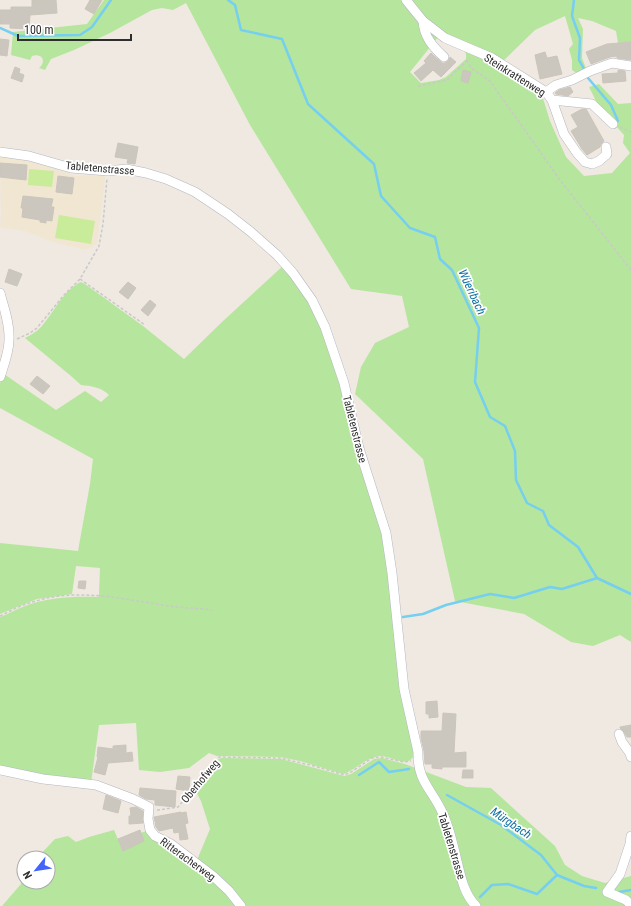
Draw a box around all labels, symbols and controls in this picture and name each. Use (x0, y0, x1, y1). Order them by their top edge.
scale bar (18, 16, 131, 42)
text: 100 m (24, 23, 54, 37)
street label: Steinkrattenweg (482, 51, 548, 100)
street label: Tabletenstrasse (65, 159, 135, 178)
water label: Wüeribach (455, 267, 489, 317)
street label: Tabletenstrasse (340, 394, 369, 464)
street label: Oberhofweg (179, 757, 222, 806)
water label: Mürgbach (488, 804, 534, 842)
street label: Tabletenstrasse (435, 811, 468, 881)
street label: Ritteracherweg (158, 835, 218, 884)
north arrow (16, 850, 56, 890)
text: N (20, 868, 35, 881)

